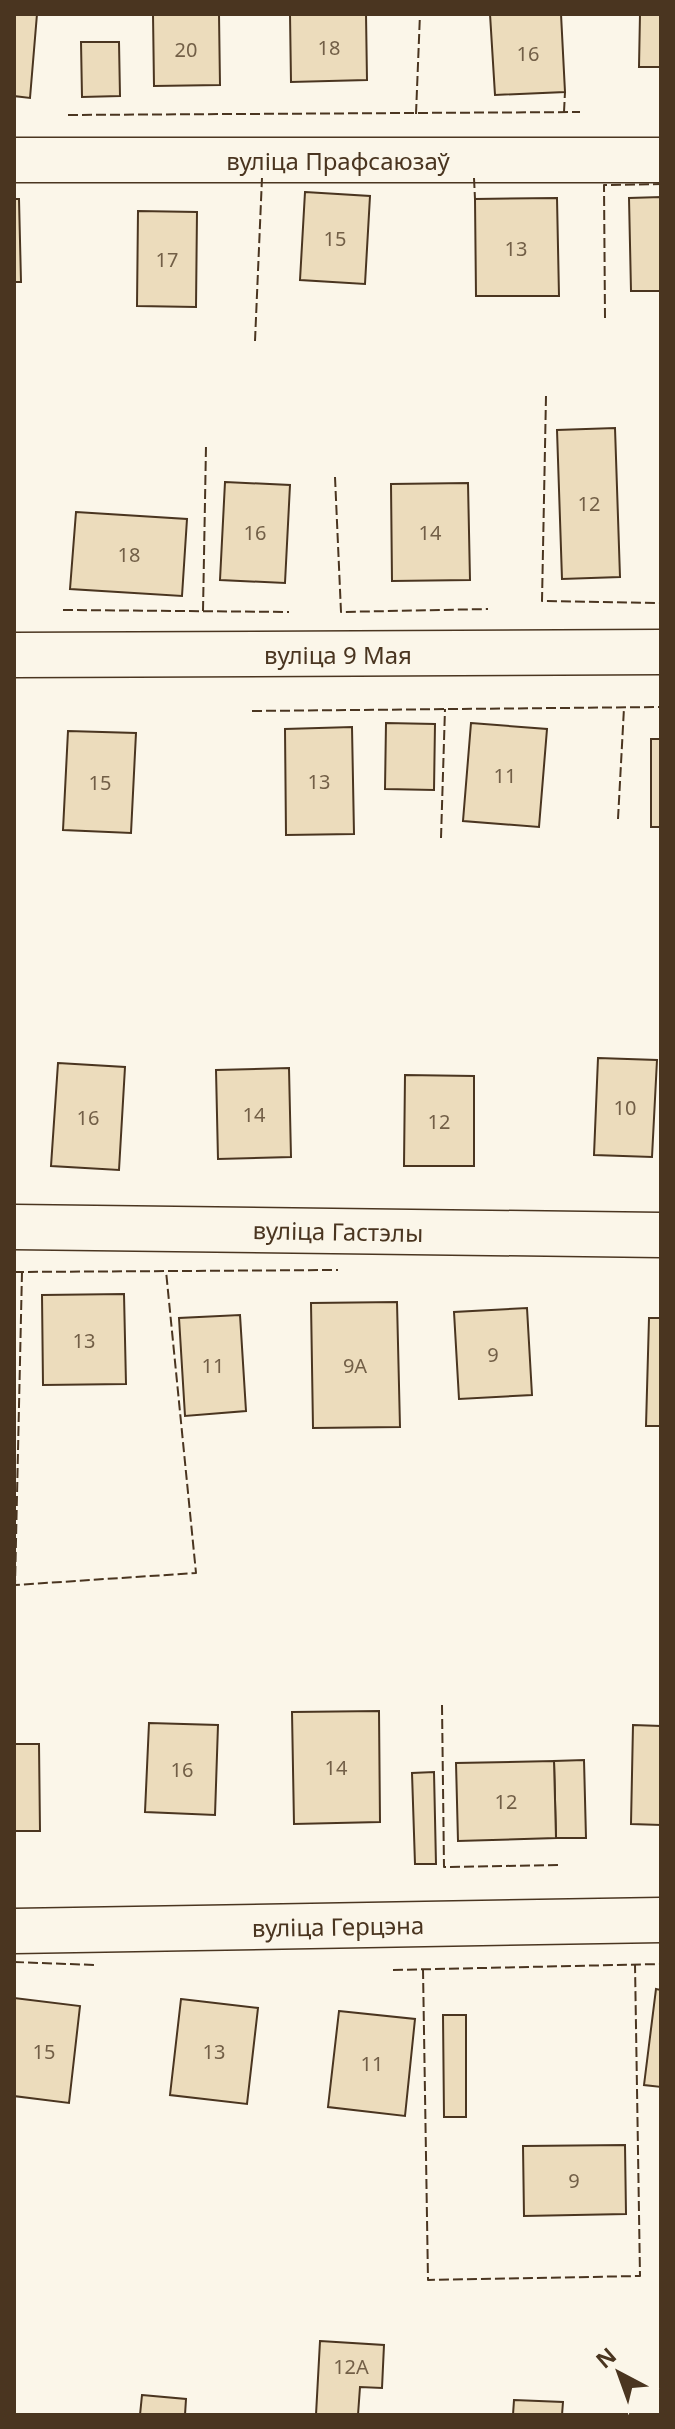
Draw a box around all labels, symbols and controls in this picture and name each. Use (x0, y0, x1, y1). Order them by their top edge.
house number: 18 (318, 34, 340, 61)
house number: 20 (175, 36, 197, 63)
house number: 16 (517, 40, 539, 67)
street label: вуліца Прафсаюзаў (226, 144, 451, 177)
house number: 15 (324, 225, 346, 252)
house number: 13 (505, 235, 527, 262)
house number: 17 (156, 246, 178, 273)
house number: 12 (578, 490, 600, 517)
house number: 16 (244, 519, 266, 546)
house number: 14 (419, 519, 442, 546)
house number: 18 (118, 541, 140, 568)
street label: вуліца 9 Мая (264, 638, 412, 671)
house number: 11 (494, 762, 516, 789)
house number: 13 (308, 768, 330, 795)
house number: 15 (89, 769, 111, 796)
house number: 10 (614, 1094, 636, 1121)
house number: 14 (243, 1101, 266, 1128)
house number: 16 (77, 1104, 99, 1131)
house number: 12 (428, 1108, 450, 1135)
street label: вуліца Гастэлы (252, 1213, 424, 1249)
house number: 13 (73, 1327, 95, 1354)
house number: 9 (487, 1341, 499, 1368)
house number: 11 (202, 1352, 224, 1379)
house number: 9А (343, 1352, 367, 1379)
house number: 14 (325, 1754, 348, 1781)
house number: 16 (171, 1756, 193, 1783)
house number: 12 (495, 1788, 517, 1815)
street label: вуліца Герцэна (251, 1908, 425, 1944)
house number: 15 (33, 2038, 55, 2065)
house number: 13 (203, 2038, 225, 2065)
house number: 11 (361, 2050, 383, 2077)
house number: 9 (568, 2167, 580, 2194)
north arrow (579, 2333, 659, 2413)
text: N (589, 2340, 622, 2374)
house number: 12А (333, 2353, 369, 2380)

